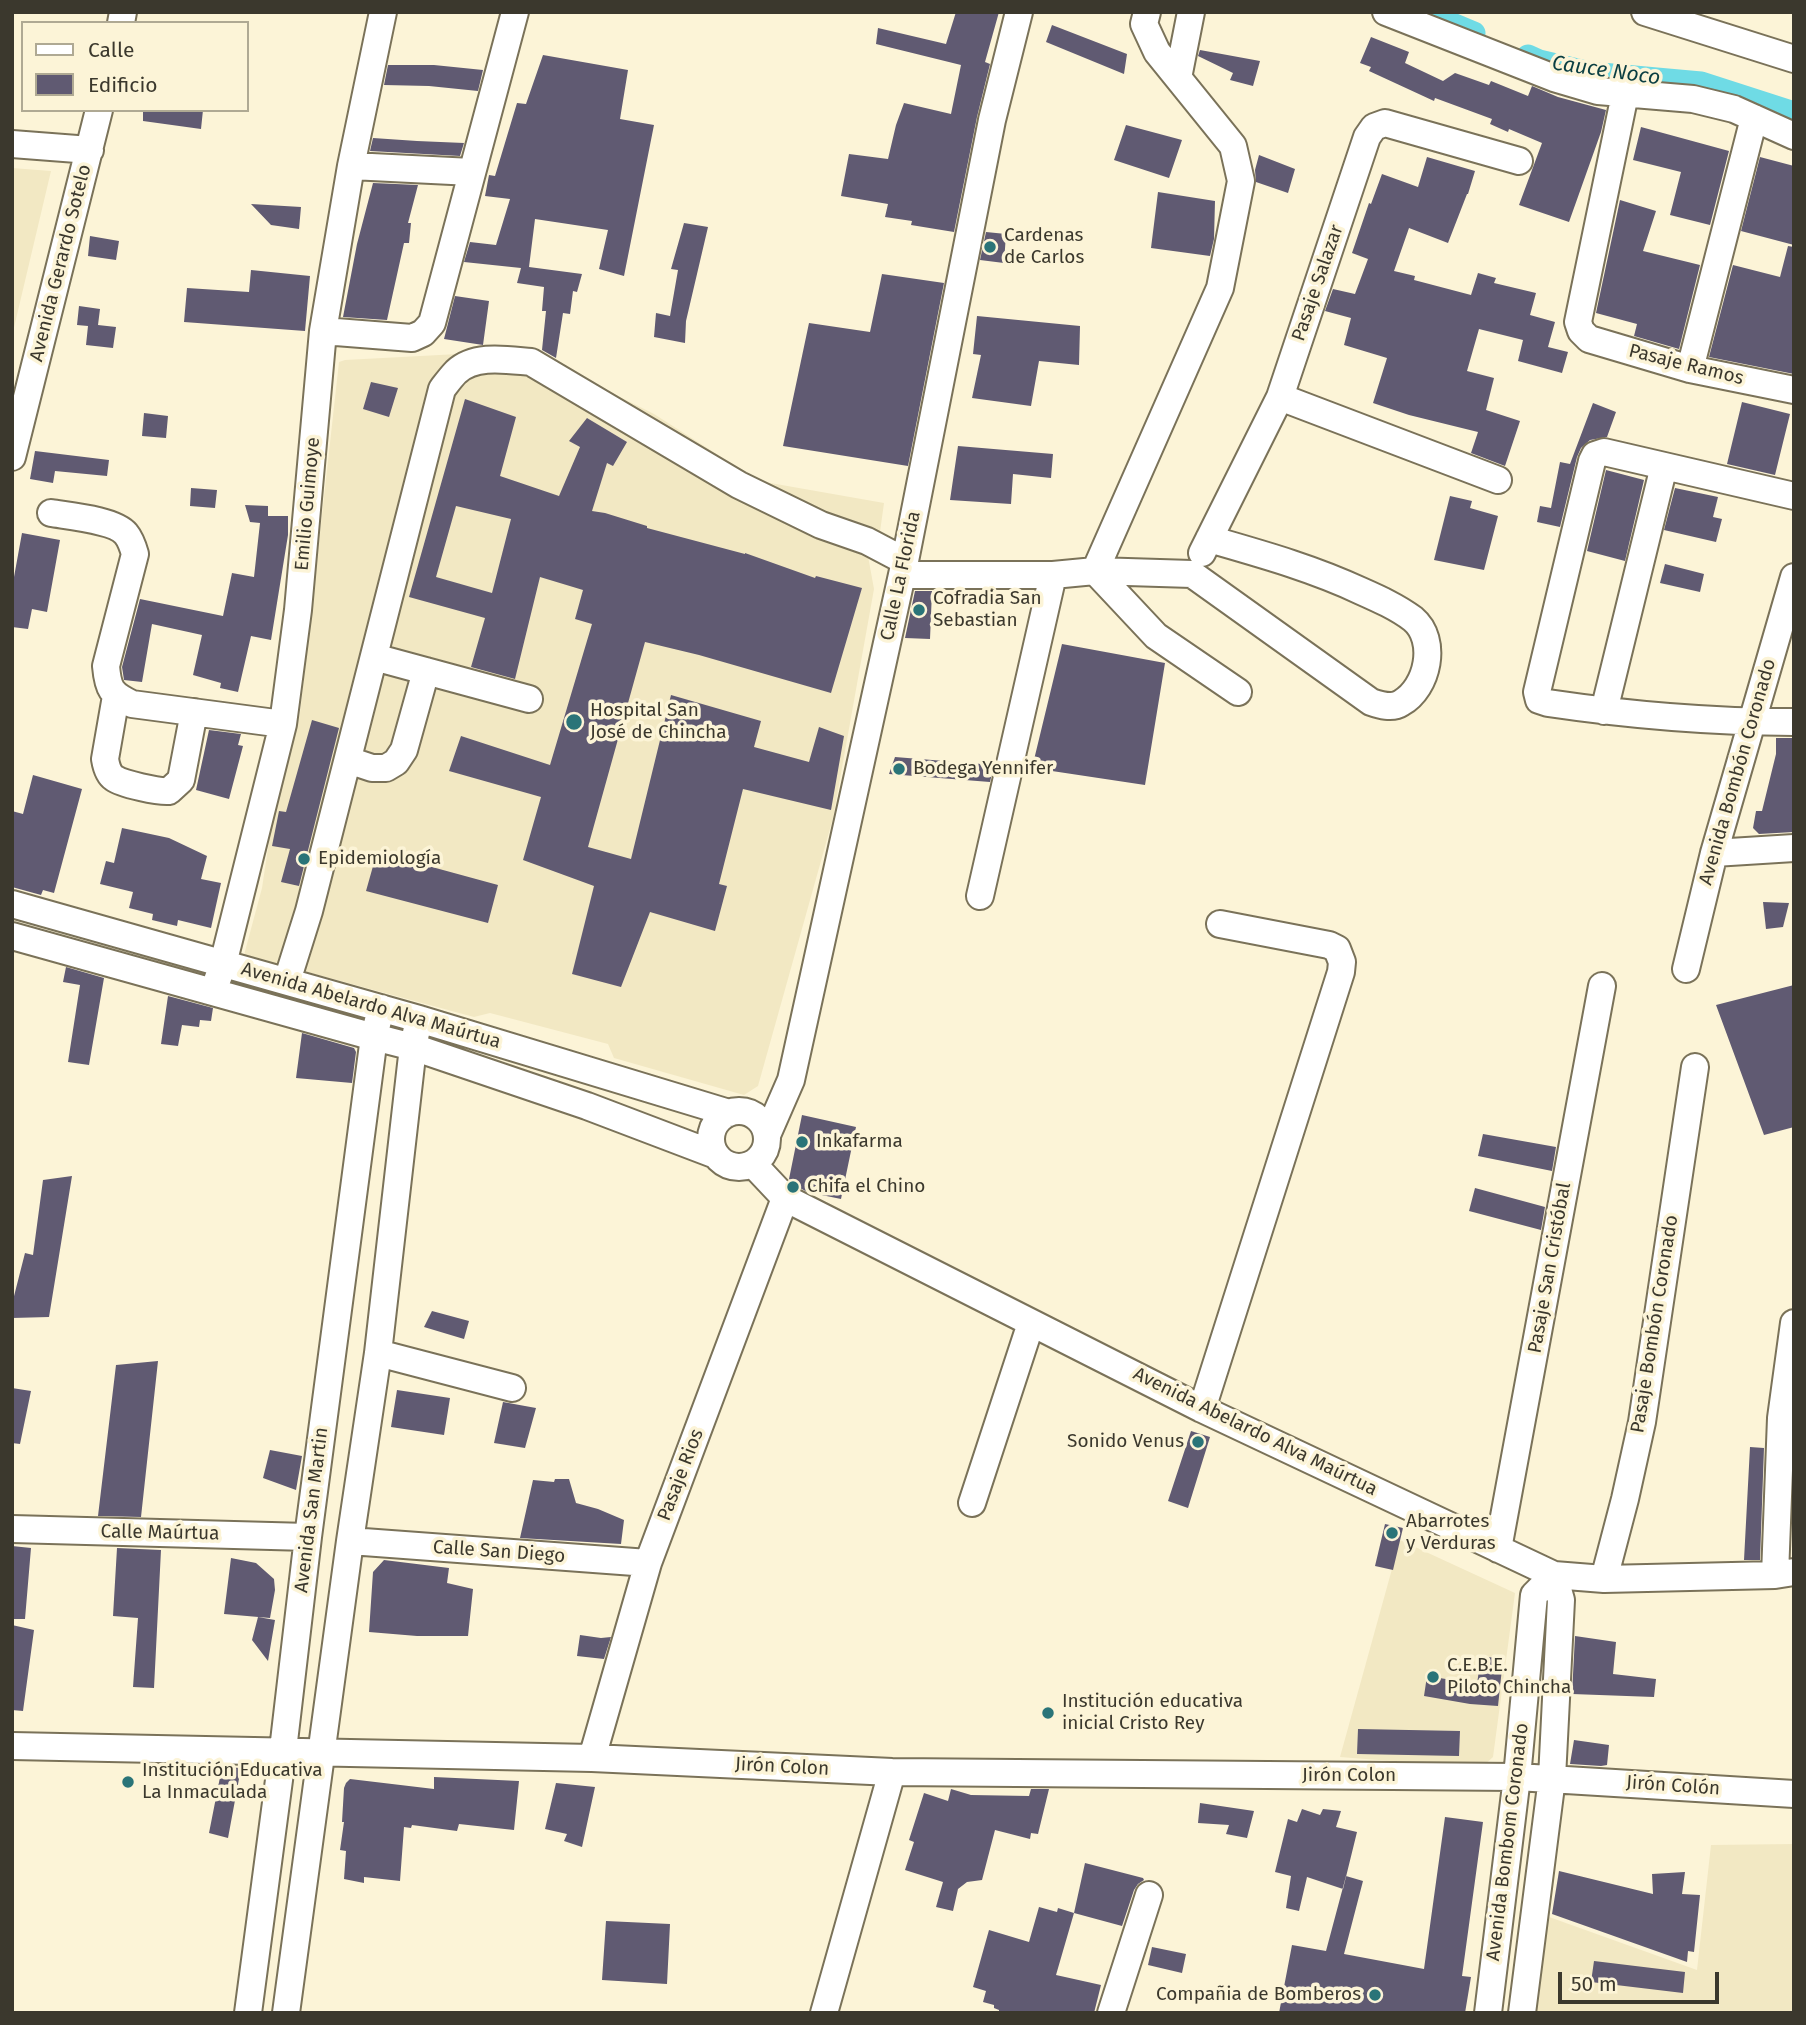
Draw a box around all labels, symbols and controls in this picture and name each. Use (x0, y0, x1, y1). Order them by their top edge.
legend (21, 21, 248, 112)
text: Calle (88, 37, 134, 63)
water label: Cauce Noco (1550, 51, 1662, 91)
text: Edificio (88, 72, 158, 98)
street label: Avenida Gerardo Sotelo (25, 162, 97, 364)
street label: Pasaje Salazar (1287, 222, 1349, 344)
place label: Cardenas de Carlos (1004, 225, 1084, 269)
marker: Cardenas de Carlos (982, 239, 998, 255)
street label: Pasaje Ramos (1626, 340, 1746, 390)
street label: Emilio Guimoye (291, 436, 325, 572)
street label: Calle La Florida (876, 509, 926, 643)
place label: Cofradia San Sebastian (933, 588, 1042, 632)
marker: Cofradia San Sebastian (911, 602, 927, 618)
street label: Avenida Bombón Coronado (1695, 656, 1781, 888)
place label: Hospital San José de Chincha (590, 700, 727, 744)
marker: Hospital San José de Chincha (564, 712, 584, 732)
place label: Bodega Yennifer (913, 758, 1053, 780)
marker: Bodega Yennifer (891, 761, 907, 777)
place label: Epidemiología (318, 848, 441, 870)
marker: Epidemiología (296, 851, 312, 867)
street label: Avenida Abelardo Alva Maúrtua (239, 958, 503, 1054)
place label: Inkafarma (816, 1131, 903, 1153)
marker: Inkafarma (794, 1134, 810, 1150)
place label: Chifa el Chino (807, 1176, 925, 1198)
marker: Chifa el Chino (785, 1179, 801, 1195)
street label: Pasaje San Cristóbal (1524, 1181, 1576, 1355)
street label: Pasaje Bombón Coronado (1627, 1213, 1683, 1435)
street label: Avenida Abelardo Alva Maúrtua (1129, 1363, 1381, 1501)
street label: Avenida San Martin (291, 1426, 333, 1594)
street label: Pasaje Rios (653, 1426, 709, 1524)
place label: Sonido Venus (1067, 1431, 1184, 1453)
marker: Sonido Venus (1190, 1434, 1206, 1450)
place label: Abarrotes y Verduras (1406, 1511, 1496, 1555)
street label: Calle Maúrtua (100, 1521, 220, 1545)
marker: Abarrotes y Verduras (1384, 1525, 1400, 1541)
street label: Calle San Diego (432, 1536, 566, 1568)
place label: C.E.B.E. Piloto Chincha (1447, 1655, 1571, 1699)
marker: C.E.B.E. Piloto Chincha (1425, 1669, 1441, 1685)
place label: Institución educativa inicial Cristo Rey (1062, 1691, 1243, 1735)
marker: Institución educativa inicial Cristo Rey (1040, 1705, 1056, 1721)
street label: Avenida Bombom Coronado (1482, 1722, 1534, 1962)
street label: Jirón Colon (734, 1753, 830, 1781)
place label: Institución Educativa La Inmaculada (142, 1760, 322, 1804)
street label: Jirón Colon (1302, 1765, 1396, 1787)
street label: Jirón Colón (1625, 1771, 1721, 1801)
marker: Institución Educativa La Inmaculada (120, 1774, 136, 1790)
scale bar (1561, 1958, 1722, 2002)
text: 50 m (1571, 1971, 1617, 1997)
place label: Compañia de Bomberos (1156, 1984, 1361, 2006)
marker: Compañia de Bomberos (1367, 1987, 1383, 2003)

